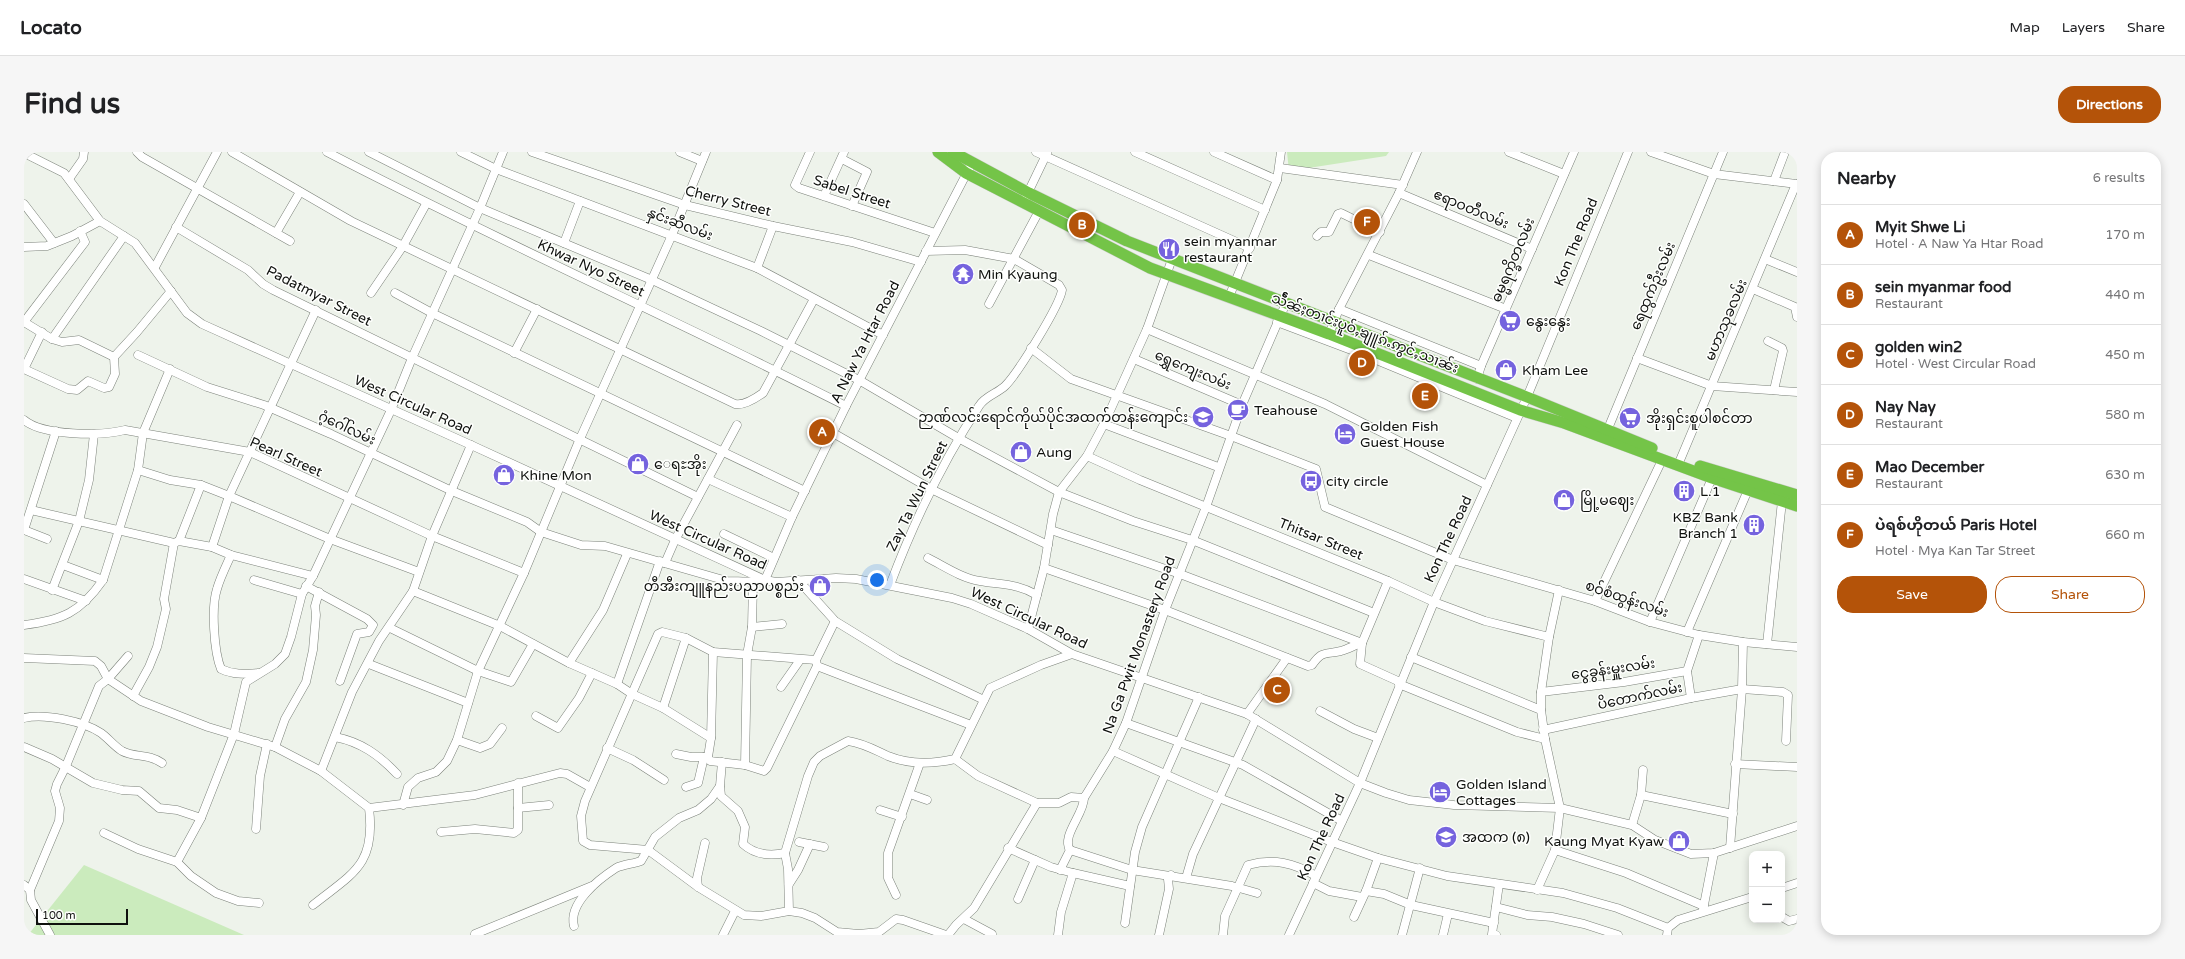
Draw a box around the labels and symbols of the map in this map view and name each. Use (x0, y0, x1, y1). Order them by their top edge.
street label: Sabel Street (811, 171, 893, 213)
street label: Cherry Street (683, 182, 773, 220)
street label: ဧရာဝတီလမ်း (1430, 184, 1512, 235)
street label: Kon The Road (1551, 195, 1601, 289)
street label: နှင်းဆီလမ်း (644, 202, 716, 247)
pin: F (1354, 207, 1380, 237)
pin: B (1069, 210, 1095, 240)
street label: ဓမ္မရက္ခိတလမ်း (1486, 214, 1541, 306)
place label: sein myanmar restaurant (1184, 233, 1278, 266)
street label: Khwar Nyo Street (535, 236, 648, 301)
restaurant icon: sein myanmar restaurant (1156, 236, 1182, 262)
street label: ရေထွက်ဦးလမ်း (1625, 239, 1682, 334)
temple icon: Min Kyaung (950, 261, 976, 287)
street label: Padatmyar Street (264, 262, 375, 330)
place label: Min Kyaung (978, 266, 1058, 283)
street label: မဟာသုခလမ်း (1699, 276, 1754, 364)
street label: A Naw Ya Htar Road (827, 278, 903, 406)
street label: သဵႅၼ်ႈတၢင်းပူဝ်ႇၶျူၵ်ႉဢွင်ႇသၢၼ်း (1268, 288, 1462, 379)
supermarket icon: နွေးနွေး (1497, 308, 1523, 334)
place label: နွေးနွေး (1526, 313, 1571, 332)
street label: ရွှေကျေးလမ်း (1151, 344, 1234, 396)
pin: D (1349, 348, 1375, 378)
shop icon: Kham Lee (1493, 357, 1519, 383)
place label: Kham Lee (1522, 362, 1588, 379)
street label: West Circular Road (352, 371, 474, 439)
pin: E (1412, 381, 1438, 411)
cafe icon: Teahouse (1225, 397, 1251, 423)
place label: Teahouse (1254, 402, 1318, 419)
school or university icon: ဉာဏ်လင်းရောင်ကိုယ်ပိုင်အထက်တန်း‌ကျောင်း (1190, 404, 1216, 430)
supermarket icon: အိုးရှင်းစူပါစင်တာ (1617, 405, 1643, 431)
street label: ဂံ့ဂေါ်လမ်း (315, 406, 379, 450)
place label: ဉာဏ်လင်းရောင်ကိုယ်ပိုင်အထက်တန်း‌ကျောင်း (918, 407, 1188, 429)
place label: အိုးရှင်းစူပါစင်တာ (1646, 408, 1753, 430)
pin: A (809, 417, 835, 447)
place label: Golden Fish Guest House (1360, 418, 1445, 451)
hotel icon: Golden Fish Guest House (1332, 421, 1358, 447)
street label: Pearl Street (247, 433, 325, 481)
street label: Zay Ta Wun Street (883, 437, 951, 554)
shop icon: Aung (1008, 439, 1034, 465)
place label: Aung (1036, 444, 1072, 461)
shop icon: ေရႊအိုး (625, 451, 651, 477)
place label: ေရႊအိုး (654, 454, 707, 476)
shop icon: Khine Mon (491, 462, 517, 488)
place label: Khine Mon (520, 467, 592, 484)
bus stop icon: city circle (1298, 468, 1324, 494)
place label: city circle (1326, 473, 1388, 490)
building icon: L.1 (1671, 478, 1697, 504)
place label: L.1 (1700, 483, 1721, 500)
shop icon: မြို့မဈေး (1551, 487, 1577, 513)
place label: မြို့မဈေး (1580, 490, 1634, 512)
street label: Kon The Road (1420, 493, 1476, 585)
street label: West Circular Road (647, 506, 769, 574)
place label: KBZ Bank Branch 1 (1673, 509, 1738, 542)
building icon: KBZ Bank Branch 1 (1741, 512, 1767, 538)
street label: Thitsar Street (1276, 514, 1366, 564)
street label: Na Ga Pwit Monastery Road (1099, 554, 1179, 736)
your location (867, 570, 887, 590)
shop icon: တီအီးကျူနည်းပညာပစ္စည်း (807, 573, 833, 599)
street label: စဝ်စံထွန်းလမ်း (1582, 575, 1672, 624)
place label: တီအီးကျူနည်းပညာပစ္စည်း (644, 576, 804, 598)
street label: West Circular Road (968, 583, 1090, 653)
street label: ငွေခွန်းမှူးလမ်း (1570, 653, 1656, 686)
pin: C (1264, 675, 1290, 705)
street label: ပိတောက်လမ်း (1596, 677, 1684, 713)
place label: Golden Island Cottages (1456, 776, 1547, 809)
hotel icon: Golden Island Cottages (1427, 779, 1453, 805)
street label: Kon The Road (1293, 791, 1349, 883)
school or university icon: အထက (၈) (1433, 824, 1459, 850)
shop icon: Kaung Myat Kyaw (1666, 828, 1692, 854)
place label: အထက (၈) (1462, 829, 1530, 846)
place label: Kaung Myat Kyaw (1544, 833, 1664, 850)
scale bar (36, 907, 128, 926)

